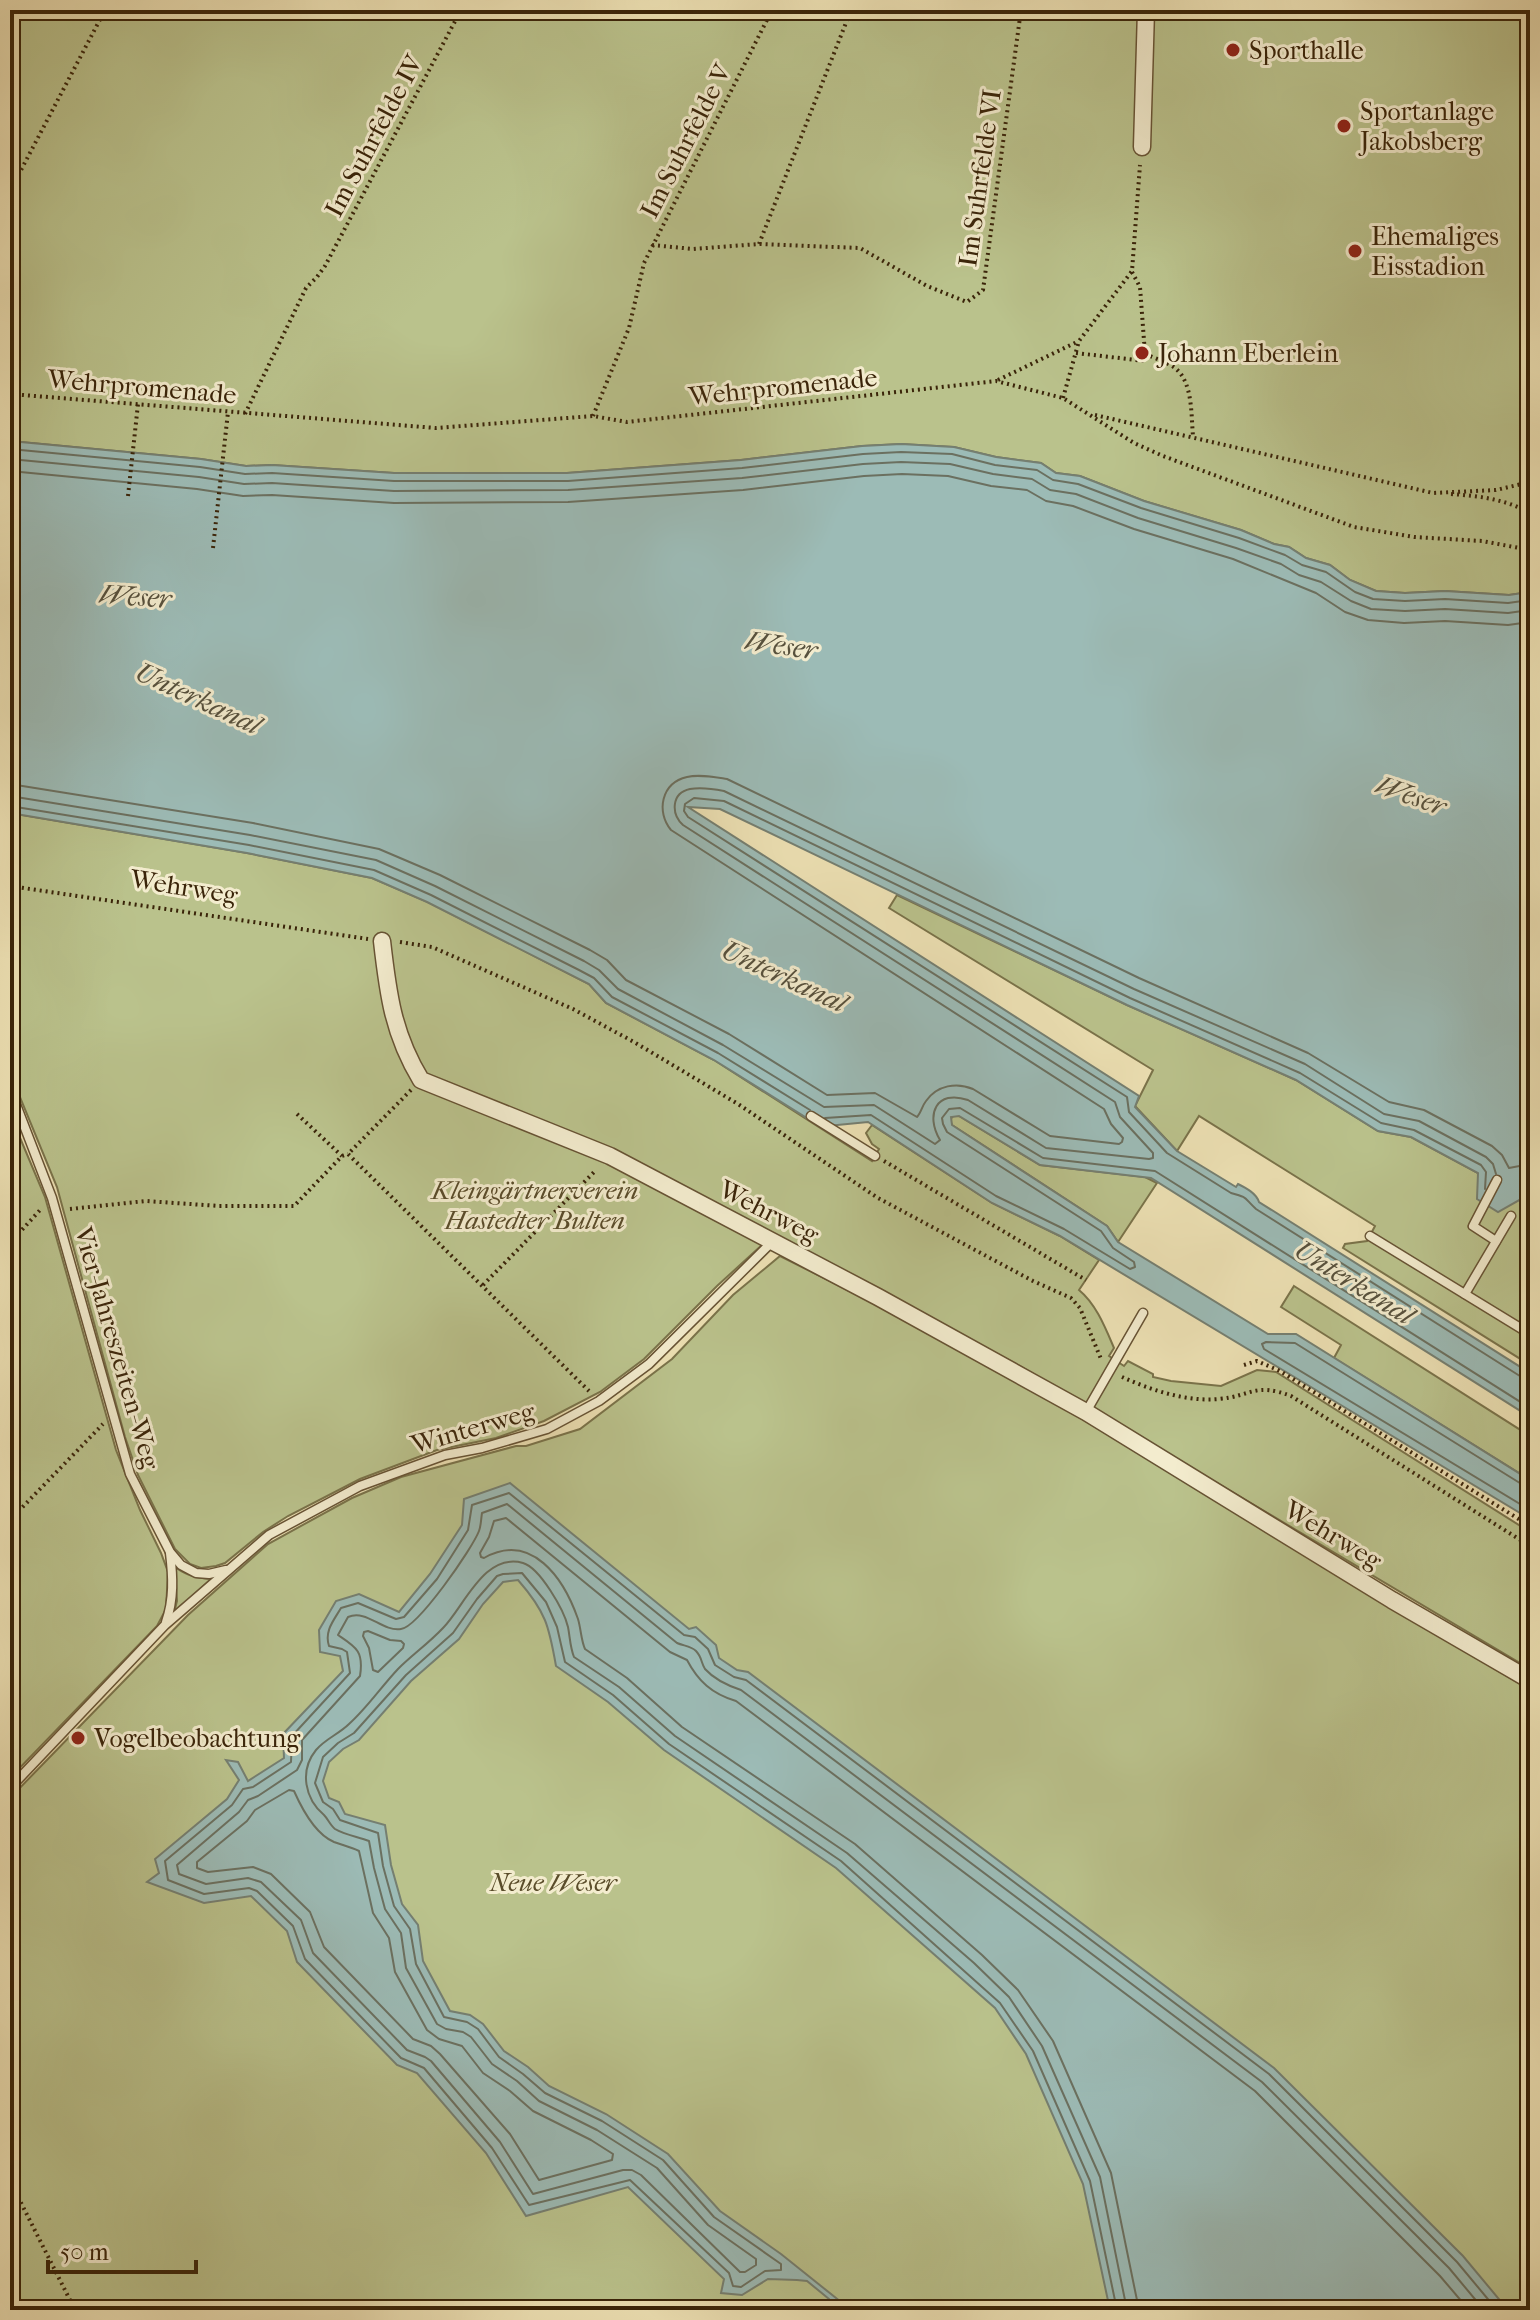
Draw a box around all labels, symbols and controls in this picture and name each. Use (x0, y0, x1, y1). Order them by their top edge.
place label: Sporthalle (1249, 35, 1364, 66)
marker: Sporthalle (1224, 41, 1242, 59)
street label: Im Suhrfelde IV (318, 49, 430, 222)
street label: Im Suhrfelde V (634, 58, 739, 223)
street label: Im Suhrfelde VI (952, 87, 1008, 269)
place label: Sportanlage Jakobsberg (1358, 96, 1494, 157)
marker: Sportanlage Jakobsberg (1335, 117, 1353, 135)
place label: Ehemaliges Eisstadion (1371, 221, 1499, 282)
marker: Ehemaliges Eisstadion (1346, 242, 1364, 260)
place label: Johann Eberlein (1156, 338, 1338, 369)
marker: Johann Eberlein (1133, 344, 1151, 362)
street label: Wehrpromenade (686, 362, 879, 412)
street label: Wehrpromenade (45, 363, 238, 411)
water label: Weser (98, 577, 175, 615)
water label: Weser (743, 624, 822, 667)
water label: Unterkanal (130, 655, 269, 743)
water label: Weser (1371, 768, 1453, 823)
street label: Wehrweg (127, 863, 241, 911)
water label: Unterkanal (716, 933, 855, 1021)
street label: Wehrweg (713, 1173, 825, 1251)
park label: Kleingärtnerverein Hastedter Bulten (430, 1175, 638, 1236)
street label: Vier-Jahreszeiten-Weg (67, 1222, 167, 1474)
water label: Unterkanal (1288, 1232, 1423, 1333)
street label: Winterweg (407, 1395, 539, 1461)
street label: Wehrweg (1278, 1493, 1388, 1577)
place label: Vogelbeobachtung (93, 1723, 301, 1754)
marker: Vogelbeobachtung (69, 1729, 87, 1747)
park label: Neue Weser (489, 1867, 619, 1898)
scale bar (48, 2224, 196, 2274)
text: 50 m (60, 2238, 109, 2266)

